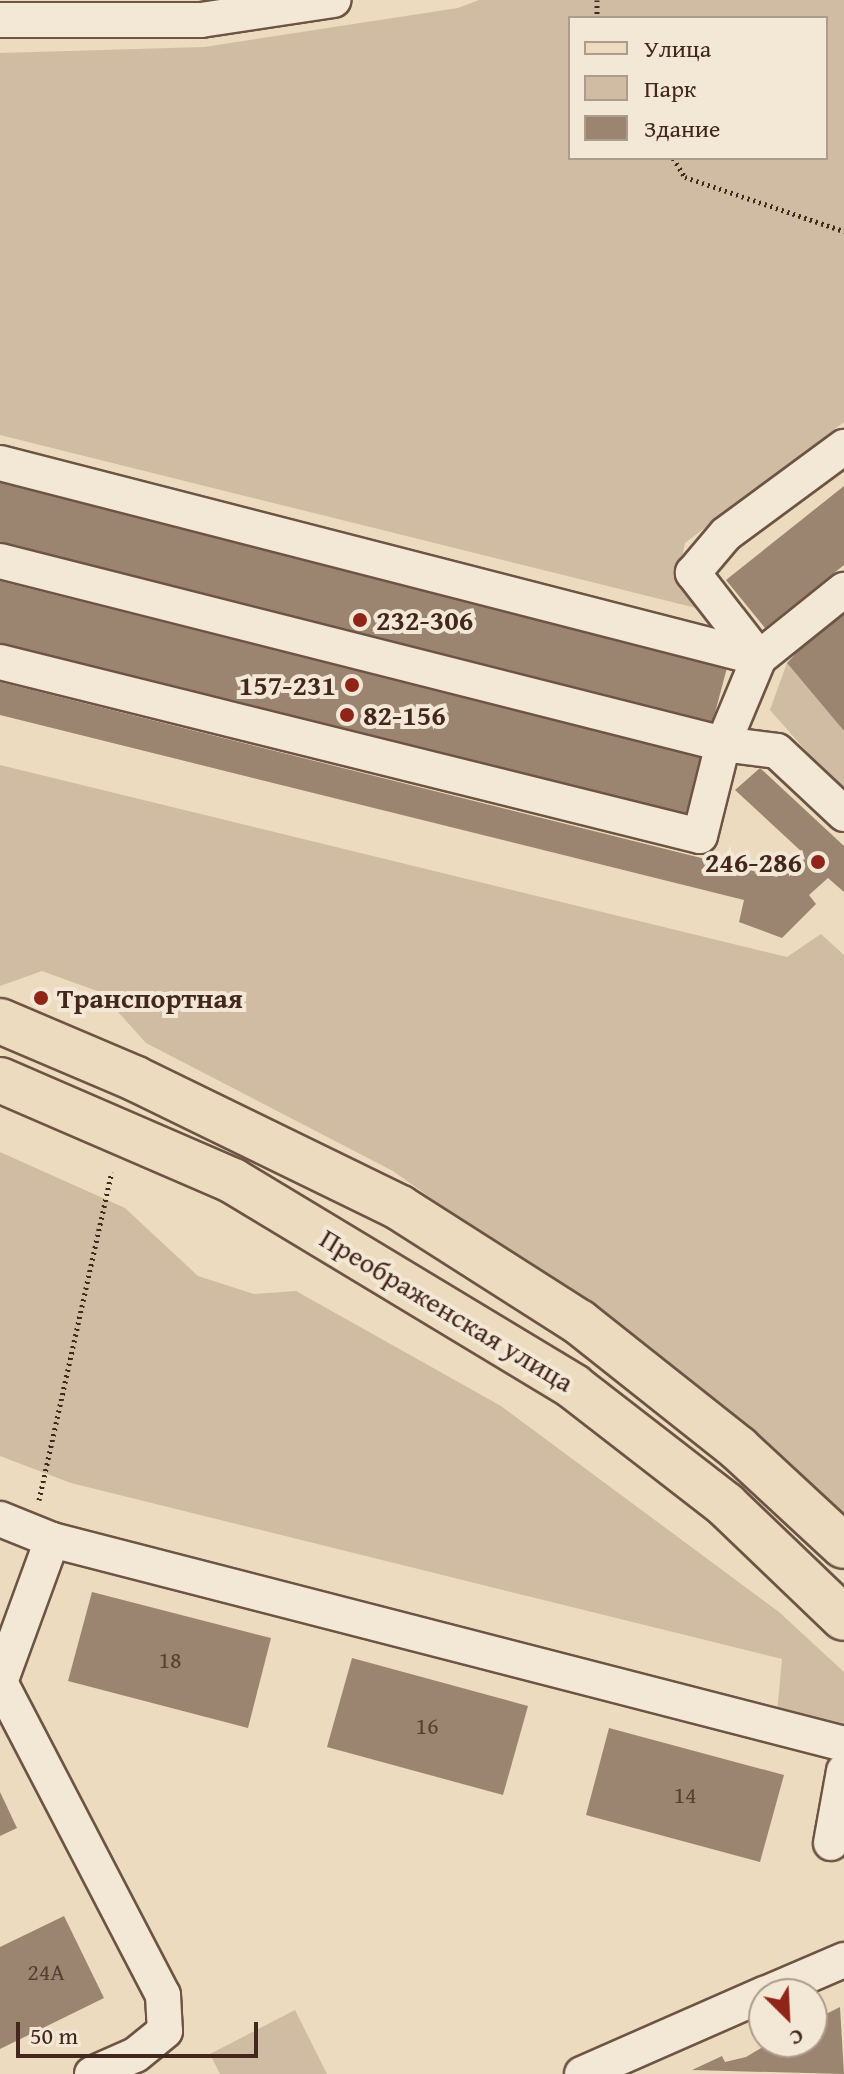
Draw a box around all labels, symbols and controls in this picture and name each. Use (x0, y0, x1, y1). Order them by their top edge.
legend (568, 16, 828, 160)
text: Улица (644, 31, 711, 66)
text: Парк (644, 71, 696, 106)
text: Здание (644, 111, 720, 146)
place label: 232-306 (376, 603, 473, 637)
marker: 232-306 (351, 611, 369, 629)
place label: 157-231 (239, 668, 336, 702)
marker: 157-231 (343, 676, 361, 694)
place label: 82-156 (363, 698, 446, 732)
marker: 82-156 (338, 706, 356, 724)
place label: 246-286 (705, 845, 802, 879)
marker: 246-286 (809, 853, 827, 871)
place label: Транспортная (57, 981, 243, 1015)
marker: Транспортная (32, 989, 50, 1007)
street label: Преображенская улица (314, 1221, 580, 1399)
house number: 18 (158, 1646, 182, 1674)
house number: 16 (415, 1712, 439, 1740)
house number: 14 (673, 1781, 697, 1809)
house number: 24А (27, 1958, 65, 1986)
north arrow (748, 1978, 828, 2058)
scale bar (20, 2006, 262, 2056)
text: 50 m (30, 2018, 78, 2053)
text: С (785, 2021, 809, 2055)

